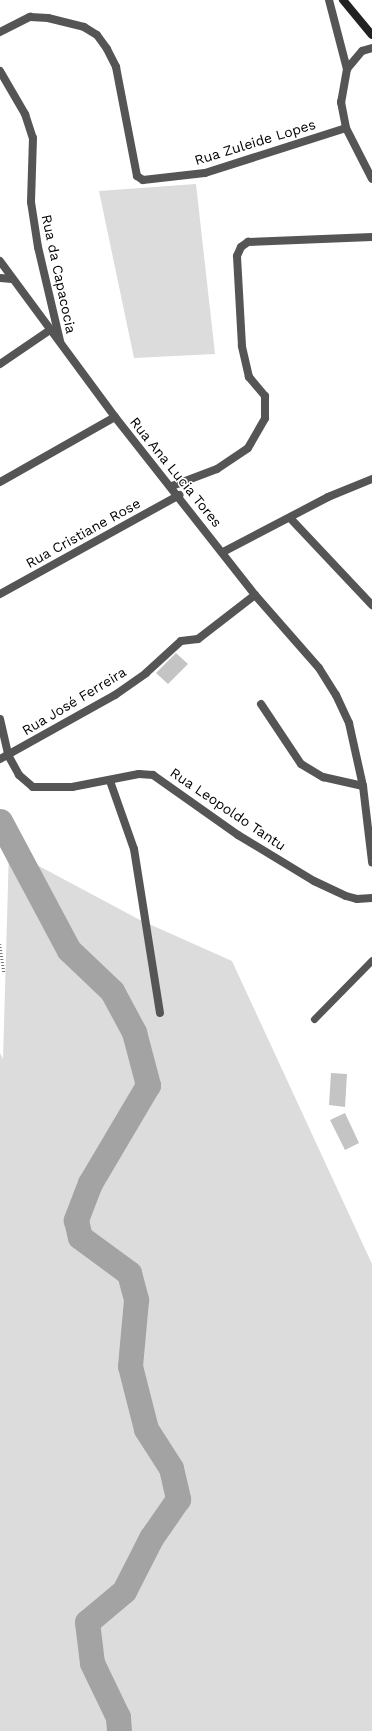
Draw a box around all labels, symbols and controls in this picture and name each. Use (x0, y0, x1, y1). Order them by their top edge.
street label: Rua Zuleide Lopes (192, 116, 318, 168)
street label: Rua da Capacocia (38, 213, 80, 335)
street label: Rua Ana Lucia Tores (126, 413, 226, 531)
street label: Rua Cristiane Rose (23, 494, 143, 572)
street label: Rua José Ferreira (19, 663, 129, 739)
street label: Rua Leopoldo Tantu (167, 764, 289, 854)

